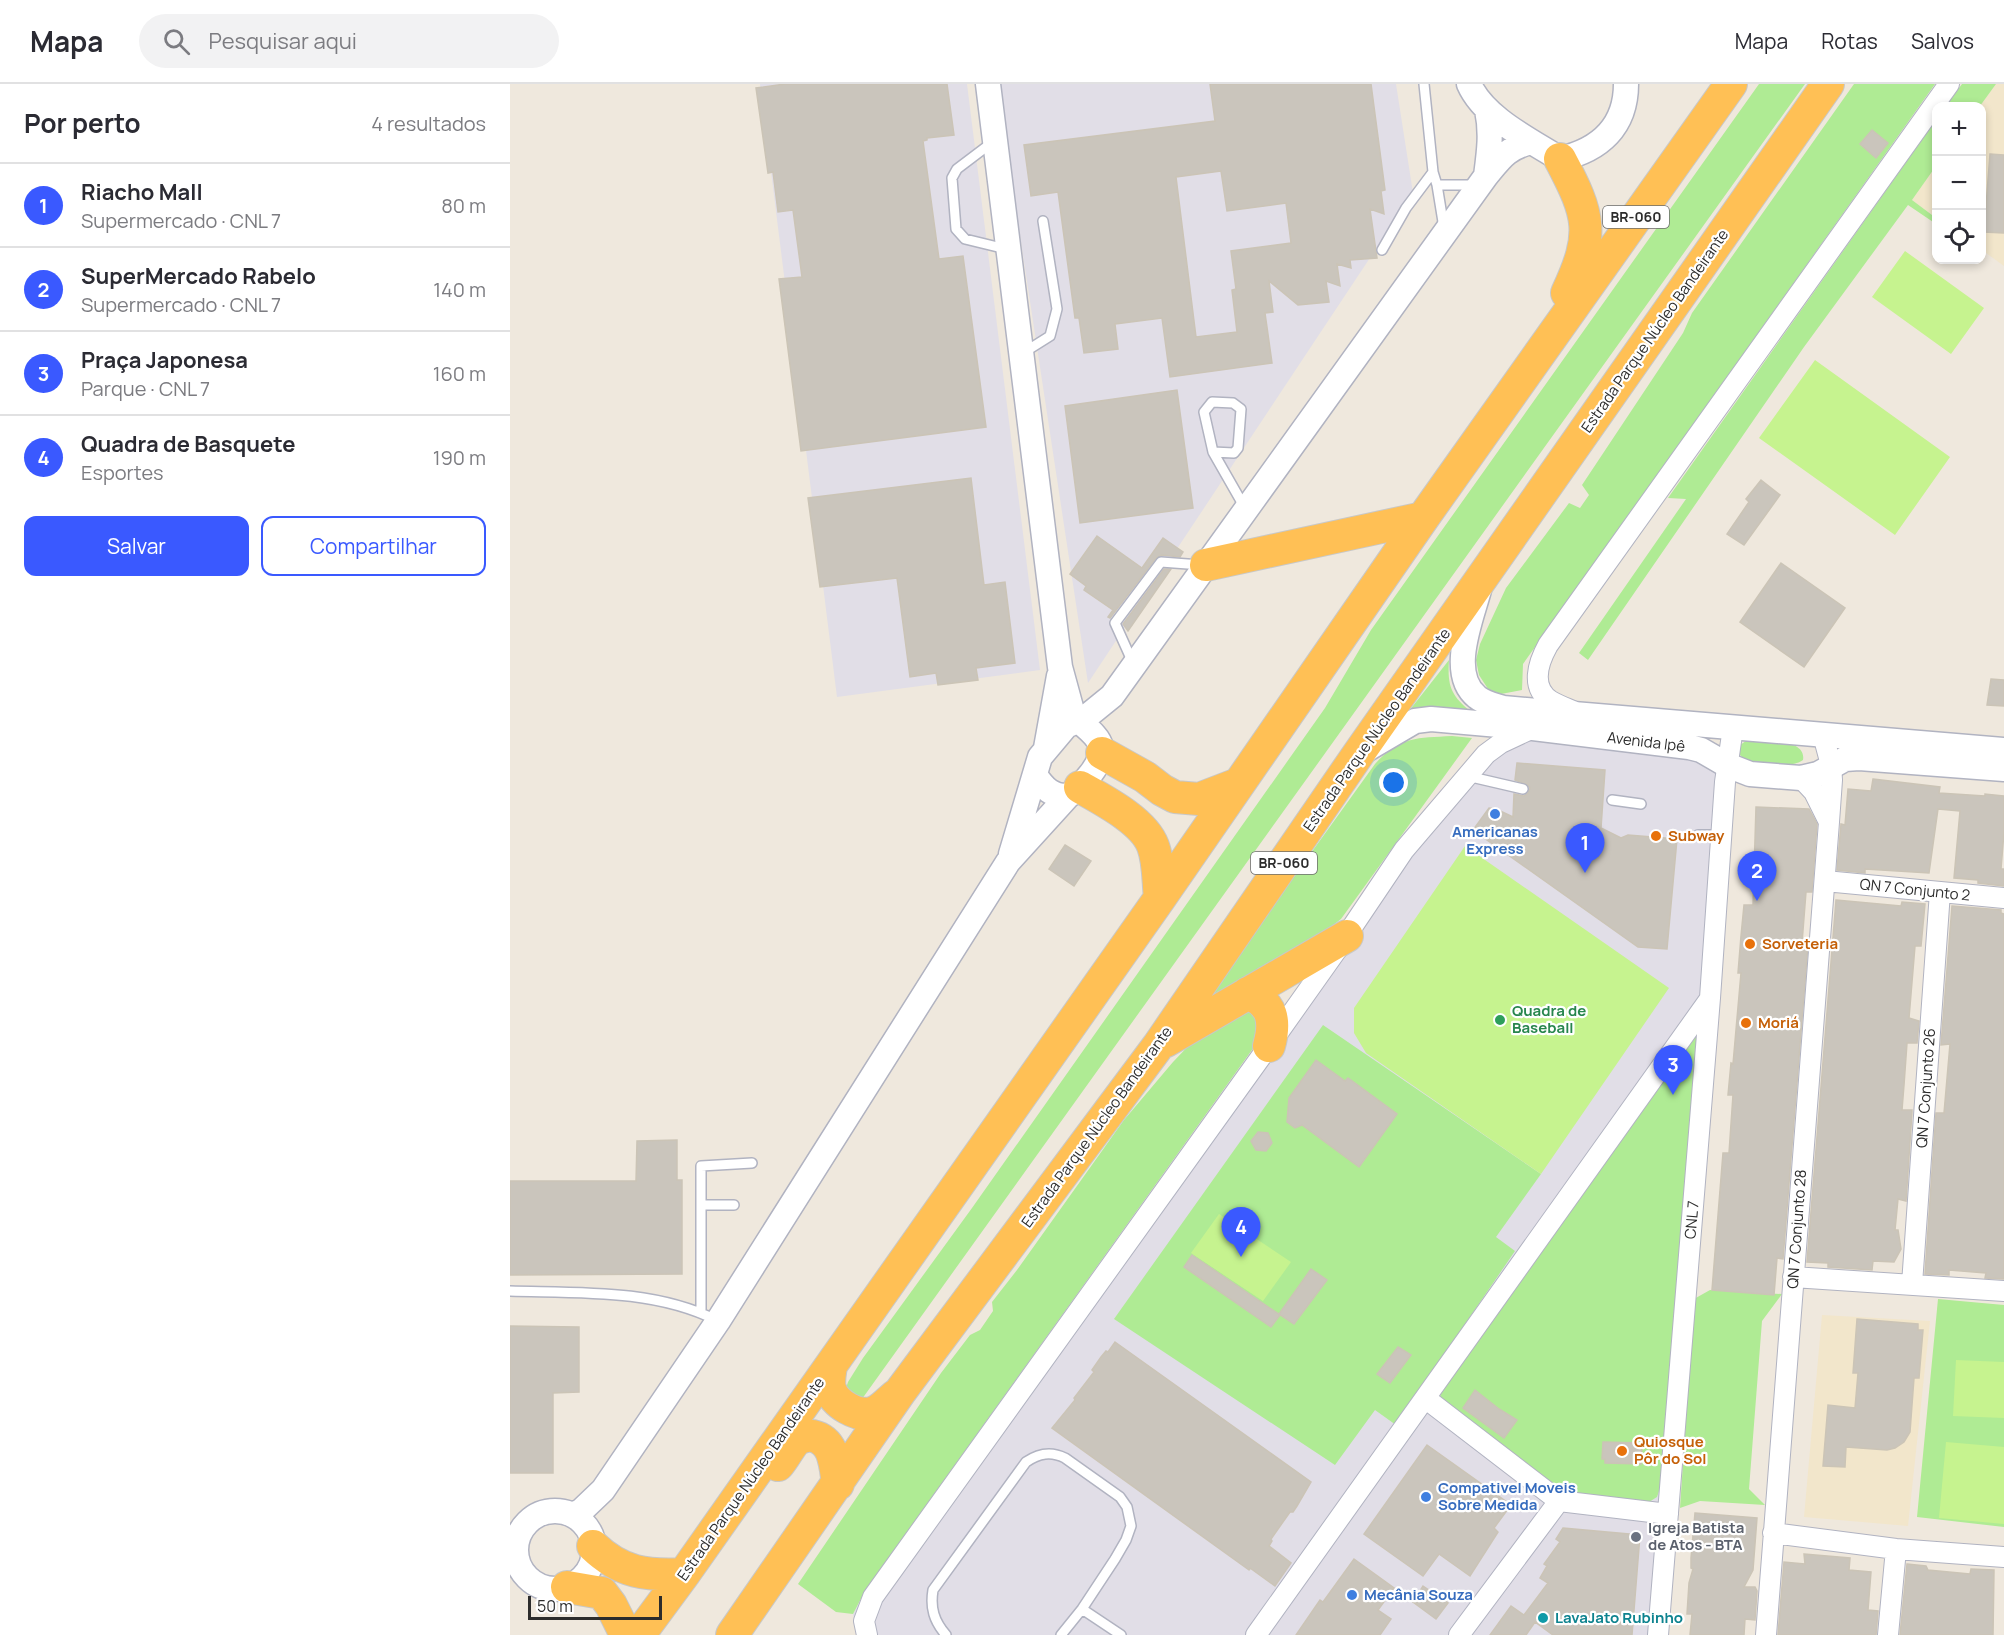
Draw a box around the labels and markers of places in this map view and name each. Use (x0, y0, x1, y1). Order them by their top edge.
marker: Americanas Express (1488, 807, 1502, 821)
place label: Americanas Express (1452, 821, 1538, 859)
pin: 1 (1566, 824, 1604, 873)
place label: Subway (1668, 825, 1725, 846)
marker: Subway (1649, 829, 1663, 843)
pin: 2 (1738, 852, 1776, 901)
place label: Sorveteria (1762, 933, 1838, 954)
marker: Sorveteria (1743, 937, 1757, 951)
place label: Quadra de Baseball (1512, 1000, 1586, 1038)
place label: Moriá (1758, 1012, 1799, 1033)
marker: Quadra de Baseball (1493, 1013, 1507, 1027)
marker: Moriá (1739, 1016, 1753, 1030)
pin: 3 (1654, 1046, 1692, 1095)
pin: 4 (1222, 1208, 1260, 1257)
place label: Quiosque Pôr do Sol (1634, 1431, 1707, 1469)
marker: Quiosque Pôr do Sol (1615, 1444, 1629, 1458)
place label: Compativel Moveis Sobre Medida (1438, 1477, 1576, 1515)
marker: Compativel Moveis Sobre Medida (1419, 1490, 1433, 1504)
place label: Igreja Batista de Atos - BTA (1648, 1517, 1744, 1555)
marker: Igreja Batista de Atos - BTA (1629, 1530, 1643, 1544)
place label: Mecânia Souza (1364, 1584, 1473, 1605)
marker: Mecânia Souza (1345, 1588, 1359, 1602)
place label: LavaJato Rubinho (1555, 1607, 1683, 1628)
marker: LavaJato Rubinho (1536, 1611, 1550, 1625)

